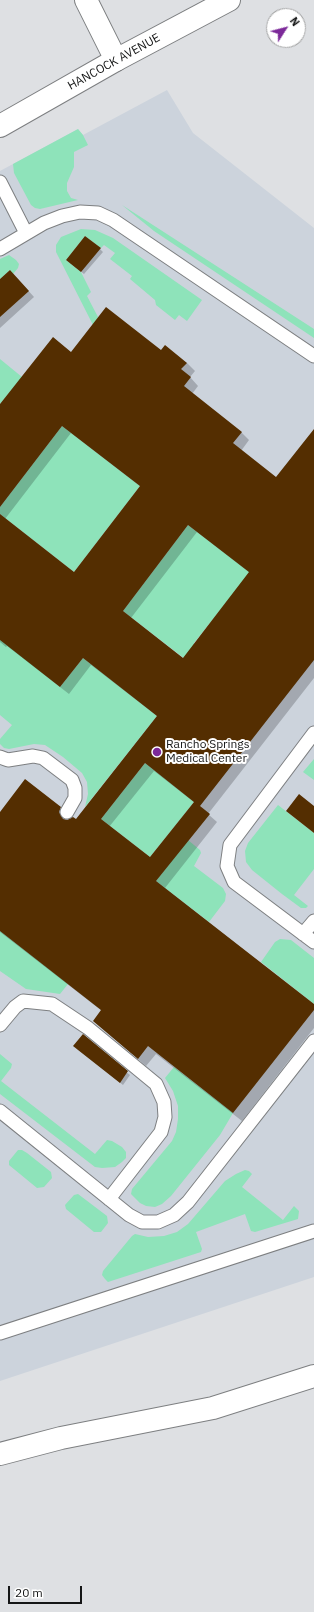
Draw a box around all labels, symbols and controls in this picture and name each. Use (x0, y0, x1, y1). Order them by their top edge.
north arrow (266, 8, 306, 48)
text: N (287, 14, 303, 29)
street label: HANCOCK AVENUE (65, 31, 163, 93)
place label: Rancho Springs Medical Center (166, 738, 250, 766)
marker: Rancho Springs Medical Center (151, 746, 163, 758)
scale bar (10, 1578, 84, 1604)
text: 20 m (15, 1585, 43, 1600)

